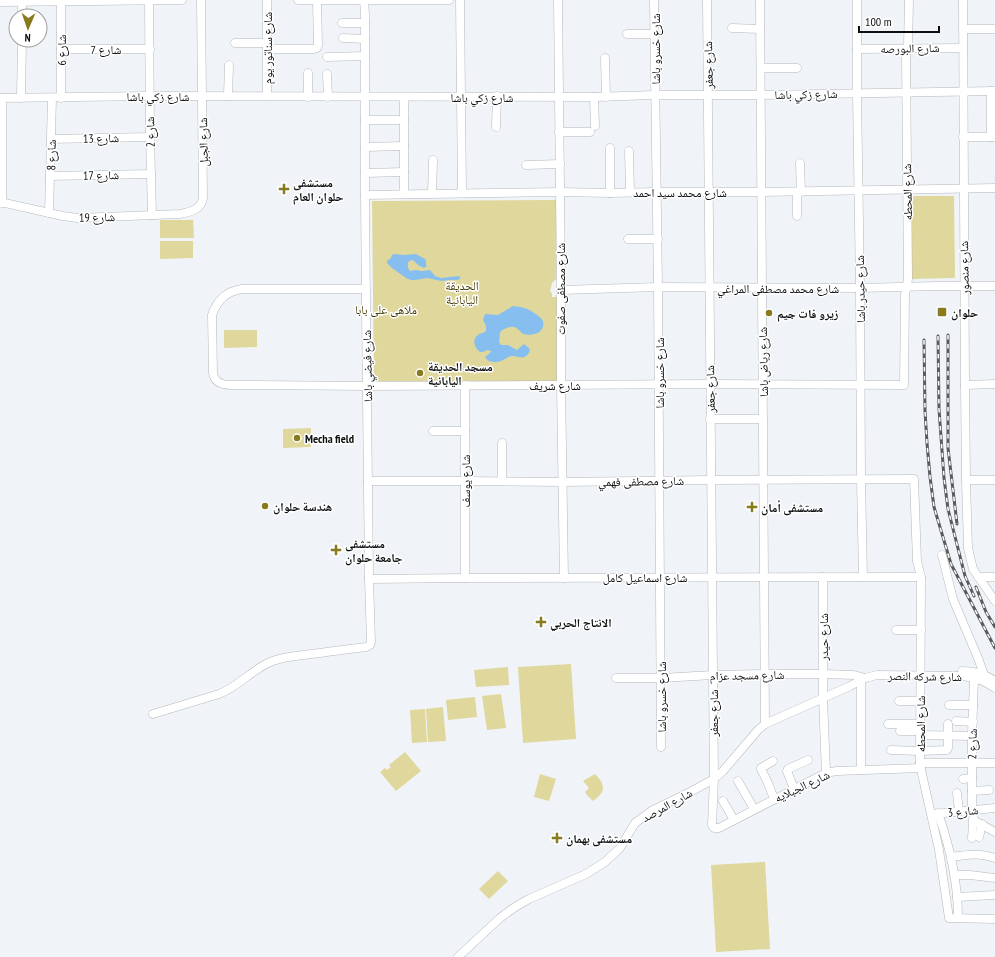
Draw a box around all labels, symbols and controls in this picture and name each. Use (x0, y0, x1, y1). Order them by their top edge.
north arrow (8, 8, 48, 48)
scale bar (859, 8, 939, 34)
street label: شارع سناتور يوم (260, 12, 276, 84)
street label: شارع خسرو باشا (648, 13, 664, 85)
text: 100 m (865, 14, 892, 29)
text: N (24, 31, 31, 45)
street label: شارع 6 (54, 35, 70, 65)
street label: شارع البورصه (880, 40, 940, 57)
street label: شارع جعفر (700, 41, 717, 90)
street label: شارع 7 (91, 42, 121, 58)
street label: شارع زكي باشا (774, 86, 838, 105)
street label: شارع زكي باشا (126, 89, 190, 107)
street label: شارع زكي باشا (450, 90, 514, 108)
street label: شارع 2 (142, 116, 159, 148)
street label: شارع الجبل (195, 117, 212, 167)
street label: شارع 13 (83, 130, 119, 147)
street label: شارع 8 (43, 139, 60, 171)
street label: شارع المحطه (899, 163, 916, 220)
street label: شارع 17 (83, 167, 119, 184)
place label: مستشفى حلوان العام (293, 175, 344, 205)
marker: مستشفى حلوان العام (278, 183, 290, 195)
street label: شارع محمد سيد احمد (633, 185, 727, 201)
street label: شارع 19 (79, 209, 115, 226)
street label: شارع منصور (956, 241, 973, 296)
street label: شارع مصطفى صفوت (553, 243, 569, 335)
street label: شارع حيدر باشا (852, 255, 869, 323)
park label: الحديقة اليابانية (445, 278, 479, 307)
street label: شارع محمد مصطفى المراغي (717, 281, 839, 299)
park label: ملاهى على بابا (355, 302, 417, 317)
place label: حلوان (951, 305, 978, 321)
place label: زيرو فات جيم (777, 306, 839, 322)
marker: حلوان (936, 306, 948, 318)
marker: زيرو فات جيم (764, 308, 774, 318)
street label: شارع رياض باشا (755, 327, 772, 397)
street label: شارع فيضي باشا (359, 330, 378, 402)
street label: شارع خسرو باشا (652, 337, 668, 409)
place label: مسجد الحديقة اليابانية (428, 359, 493, 388)
street label: شارع جعفر (702, 365, 719, 414)
marker: مسجد الحديقة اليابانية (415, 368, 425, 378)
street label: شارع شريف (529, 378, 581, 394)
place label: Mecha field (305, 431, 354, 446)
marker: Mecha field (292, 433, 302, 443)
street label: شارع يوسف (458, 455, 474, 507)
street label: شارع مصطفى فهمي (598, 473, 684, 492)
place label: هندسة حلوان (273, 499, 332, 515)
place label: مستشفى أمان (761, 500, 824, 516)
marker: هندسة حلوان (260, 501, 270, 511)
marker: مستشفى أمان (746, 501, 758, 513)
place label: مستشفى جامعة حلوان (345, 536, 403, 566)
marker: مستشفى جامعة حلوان (330, 544, 342, 556)
street label: شارع اسماعيل كامل (603, 570, 687, 586)
street label: شارع حيدر (816, 613, 832, 662)
place label: الانتاج الحربي (550, 615, 612, 632)
marker: الانتاج الحربي (535, 616, 547, 628)
street label: شارع خسرو باشا (654, 661, 670, 733)
street label: شارع مسجد عزام (710, 667, 785, 684)
street label: شارع شركه النصر (887, 668, 962, 685)
street label: شارع جعفر (706, 689, 722, 738)
street label: شارع المحطه (913, 696, 929, 752)
street label: شارع 2 (964, 728, 981, 760)
street label: شارع الجبلايه (772, 767, 832, 806)
street label: شارع المرصد (639, 785, 696, 826)
street label: شارع 3 (947, 802, 979, 821)
place label: مستشفى بهمان (566, 831, 632, 847)
marker: مستشفى بهمان (551, 832, 563, 844)

